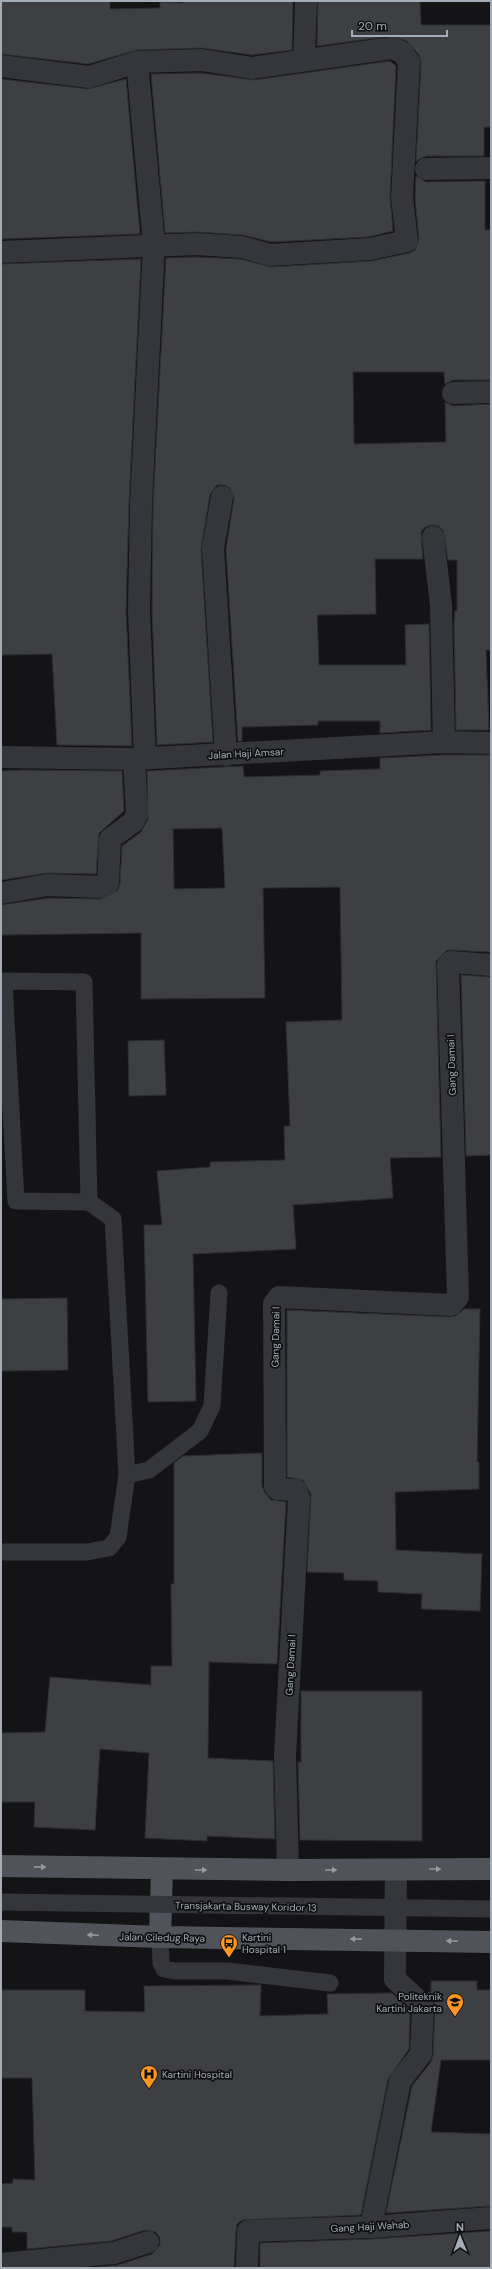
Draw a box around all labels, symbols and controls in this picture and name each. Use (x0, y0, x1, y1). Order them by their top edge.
scale bar (352, 12, 447, 38)
text: 20 m (358, 18, 387, 34)
street label: Jalan Haji Amsar (208, 745, 285, 762)
street label: Gang Damai I (444, 1034, 459, 1096)
street label: Gang Damai I (268, 1306, 283, 1368)
street label: Gang Damai I (282, 1634, 299, 1696)
one-way arrow (34, 1864, 47, 1870)
one-way arrow (429, 1866, 442, 1872)
one-way arrow (195, 1867, 208, 1873)
one-way arrow (325, 1867, 338, 1873)
street label: Transjakarta Busway Koridor 13 (175, 1899, 317, 1914)
street label: Jalan Ciledug Raya (119, 1930, 205, 1945)
one-way arrow (87, 1931, 99, 1938)
place label: Kartini Hospital 1 (242, 1931, 286, 1956)
bus stop icon: Kartini Hospital 1 (219, 1933, 239, 1958)
one-way arrow (349, 1936, 362, 1942)
one-way arrow (445, 1938, 458, 1944)
place label: Politeknik Kartini Jakarta (376, 1990, 442, 2015)
school or university icon: Politeknik Kartini Jakarta (445, 1992, 465, 2017)
hospital icon: Kartini Hospital (139, 2064, 159, 2089)
place label: Kartini Hospital (162, 2068, 232, 2081)
north arrow (440, 2217, 480, 2257)
street label: Gang Haji Wahab (330, 2218, 410, 2235)
text: N (456, 2220, 464, 2234)

